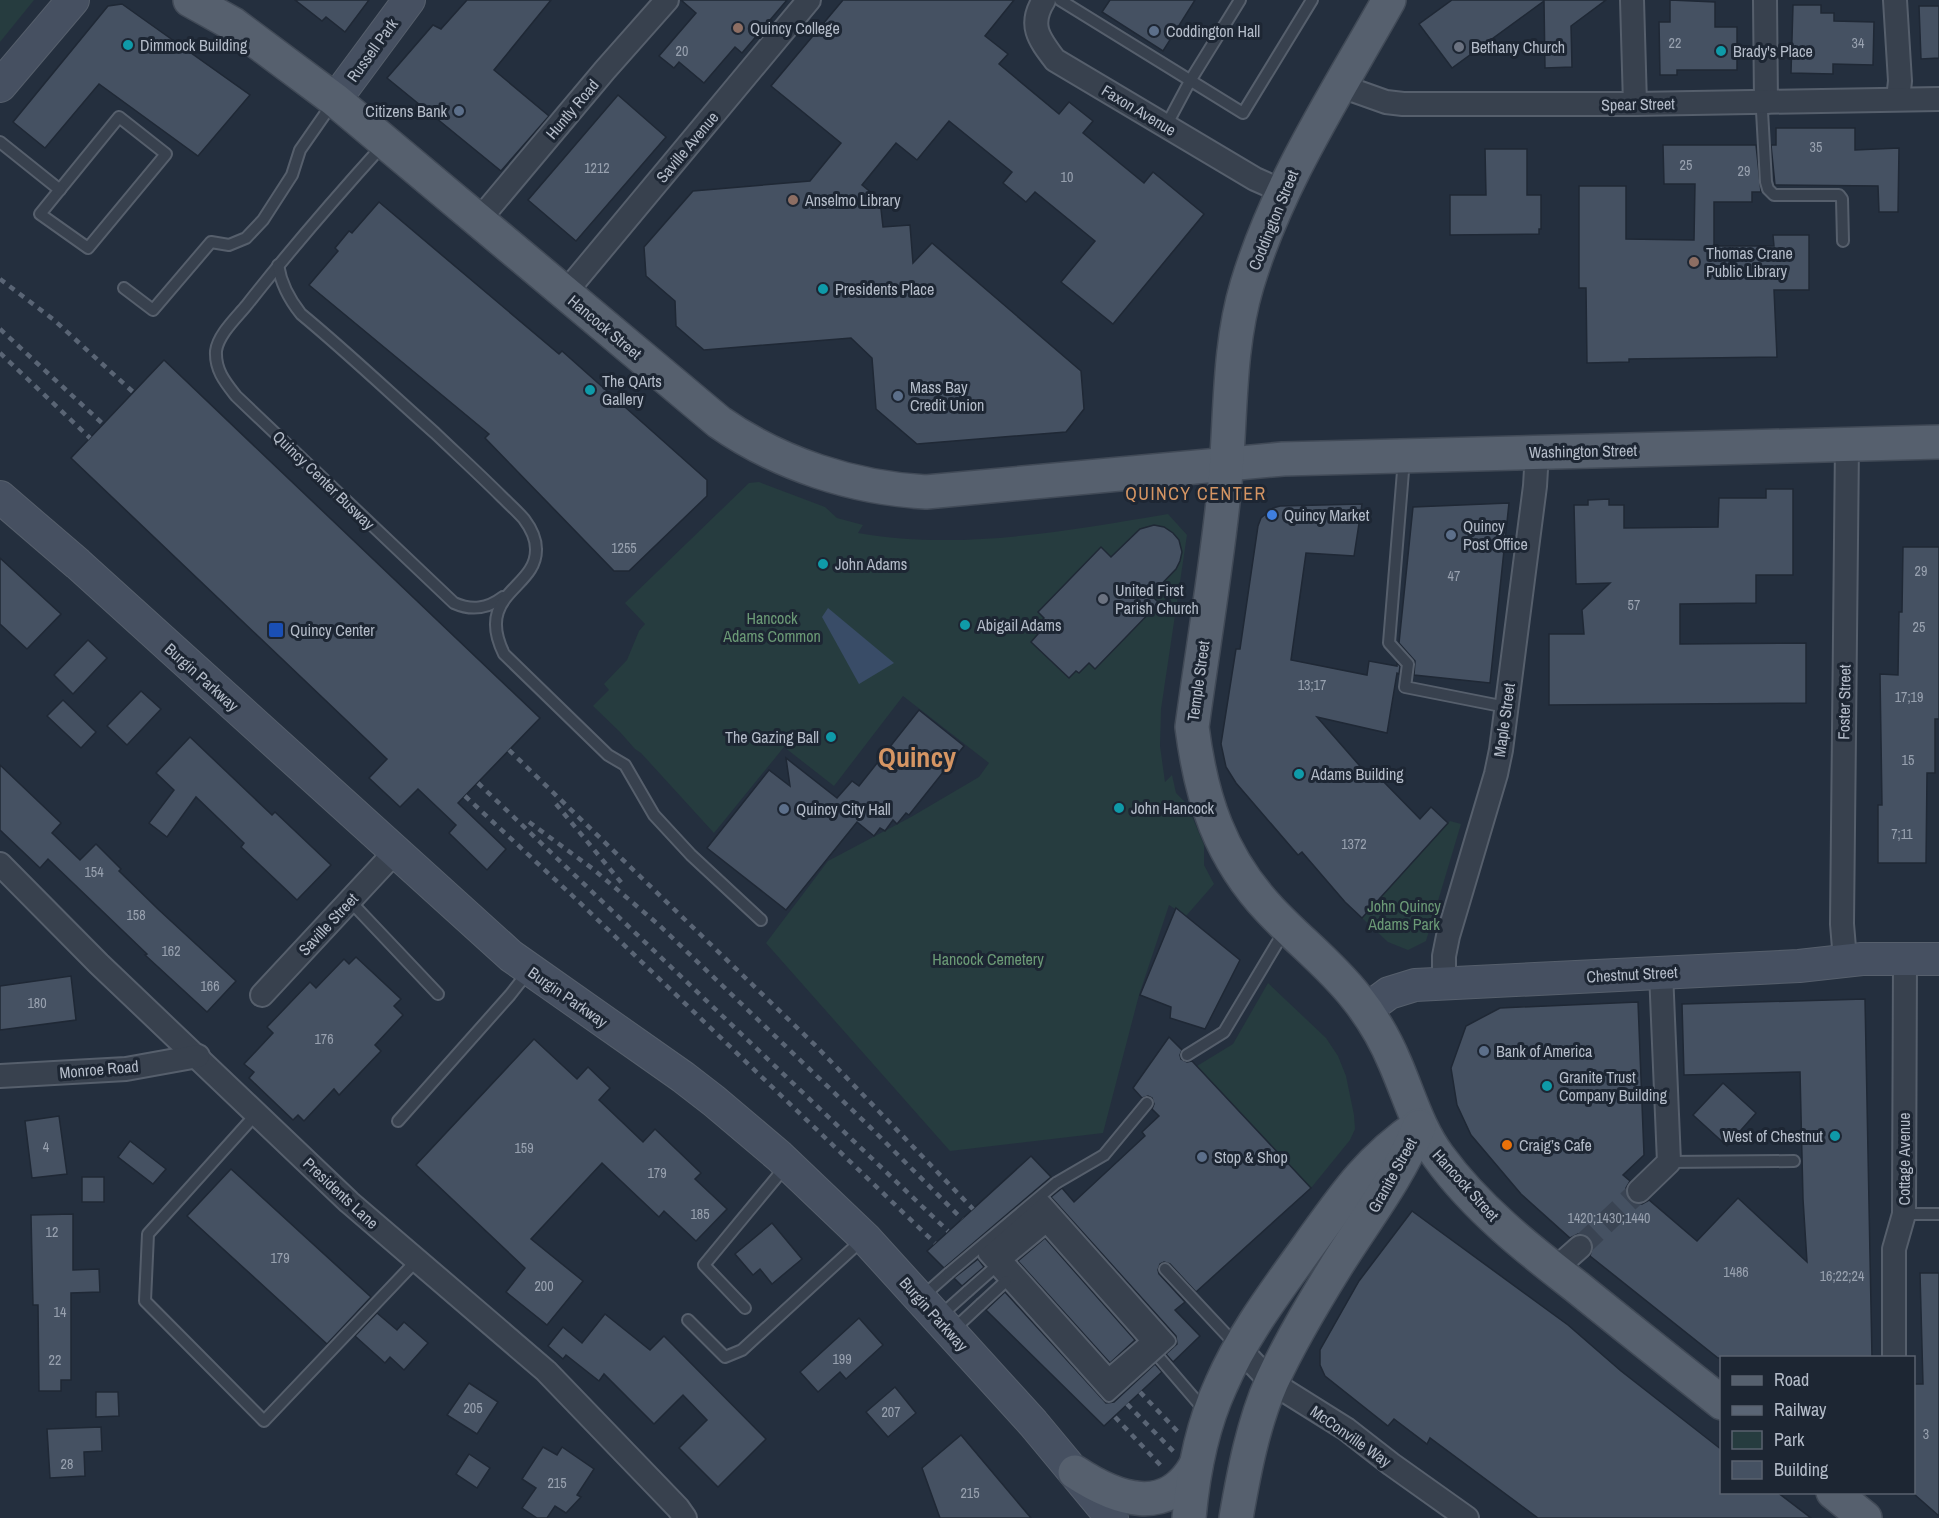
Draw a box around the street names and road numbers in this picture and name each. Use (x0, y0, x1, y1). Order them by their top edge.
street label: Russell Park (341, 13, 403, 86)
street label: Huntly Road (540, 74, 604, 144)
street label: Faxon Avenue (1098, 79, 1180, 141)
street label: Spear Street (1601, 92, 1675, 116)
street label: Saville Avenue (651, 107, 723, 187)
street label: Coddington Street (1243, 166, 1303, 273)
street label: Hancock Street (564, 290, 647, 364)
street label: Quincy Center Busway (268, 425, 380, 535)
street label: Washington Street (1529, 439, 1638, 463)
street label: Burgin Parkway (160, 638, 244, 716)
street label: Temple Street (1181, 639, 1215, 723)
street label: Foster Street (1832, 664, 1856, 740)
street label: Maple Street (1488, 681, 1520, 758)
street label: Saville Street (293, 888, 363, 960)
street label: Burgin Parkway (524, 961, 613, 1033)
street label: Chestnut Street (1586, 961, 1678, 987)
street label: Monroe Road (58, 1055, 140, 1083)
street label: Cottage Avenue (1893, 1112, 1915, 1206)
street label: Granite Street (1362, 1133, 1422, 1216)
street label: Hancock Street (1428, 1144, 1504, 1226)
street label: Presidents Lane (299, 1152, 383, 1234)
street label: Burgin Parkway (895, 1272, 973, 1356)
street label: McConville Way (1306, 1400, 1396, 1472)

